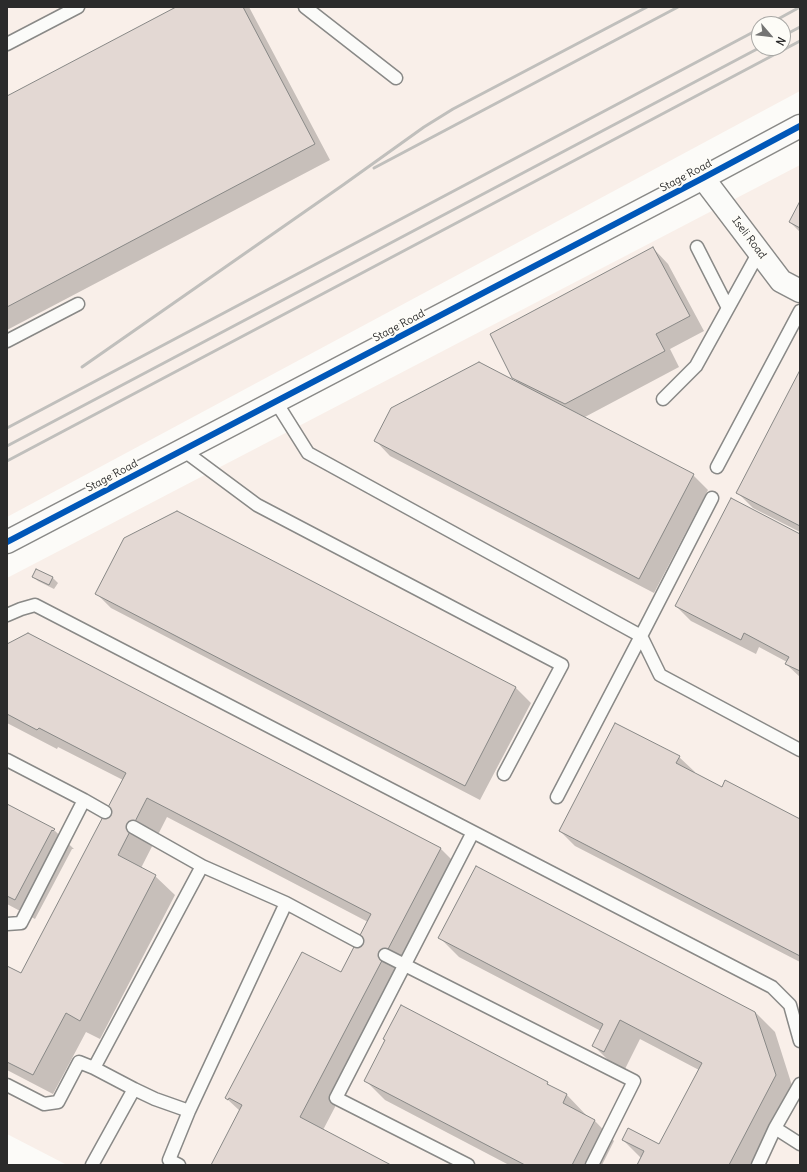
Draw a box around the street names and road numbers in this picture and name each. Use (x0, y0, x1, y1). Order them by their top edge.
street label: Stage Road (658, 157, 714, 195)
street label: Iseli Road (729, 214, 769, 262)
street label: Stage Road (371, 307, 427, 345)
street label: Stage Road (84, 457, 140, 495)

